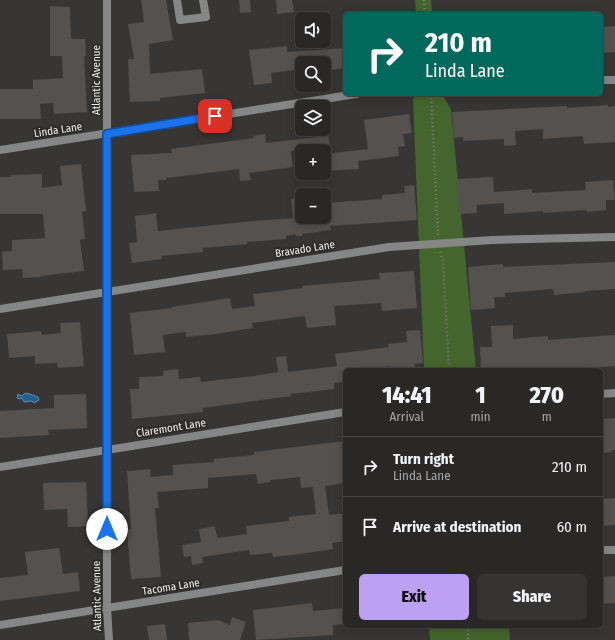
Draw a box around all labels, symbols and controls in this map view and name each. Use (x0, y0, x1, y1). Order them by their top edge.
map controls (295, 12, 331, 224)
button: sound (295, 12, 331, 48)
text: 210 m (425, 26, 492, 59)
icon: right (359, 28, 411, 80)
street label: Atlantic Avenue (90, 45, 103, 115)
button: search (295, 56, 331, 92)
text: Linda Lane (425, 60, 505, 82)
pin (198, 99, 232, 133)
button: layers (295, 100, 331, 136)
icon: arrive (204, 105, 226, 127)
street label: Linda Lane (33, 120, 83, 140)
button: + (295, 144, 331, 180)
button: − (295, 188, 331, 224)
street label: Bravado Lane (274, 238, 336, 260)
text: 14:41 (382, 381, 432, 409)
text: 1 (475, 381, 486, 409)
text: 270 (529, 381, 564, 409)
text: Arrival (389, 409, 424, 424)
text: min (470, 409, 491, 424)
text: m (542, 409, 552, 424)
street label: Claremont Lane (135, 416, 207, 440)
text: Turn right (393, 450, 454, 468)
icon: right (359, 456, 381, 478)
text: 210 m (552, 458, 587, 476)
text: Linda Lane (393, 468, 451, 483)
position arrow (86, 508, 128, 550)
icon: arrive (359, 516, 381, 538)
text: Arrive at destination (393, 518, 521, 536)
text: 60 m (557, 518, 587, 536)
street label: Atlantic Avenue (90, 561, 104, 631)
button: Exit (359, 574, 469, 620)
button: Share (477, 574, 587, 620)
street label: Tacoma Lane (141, 576, 201, 598)

